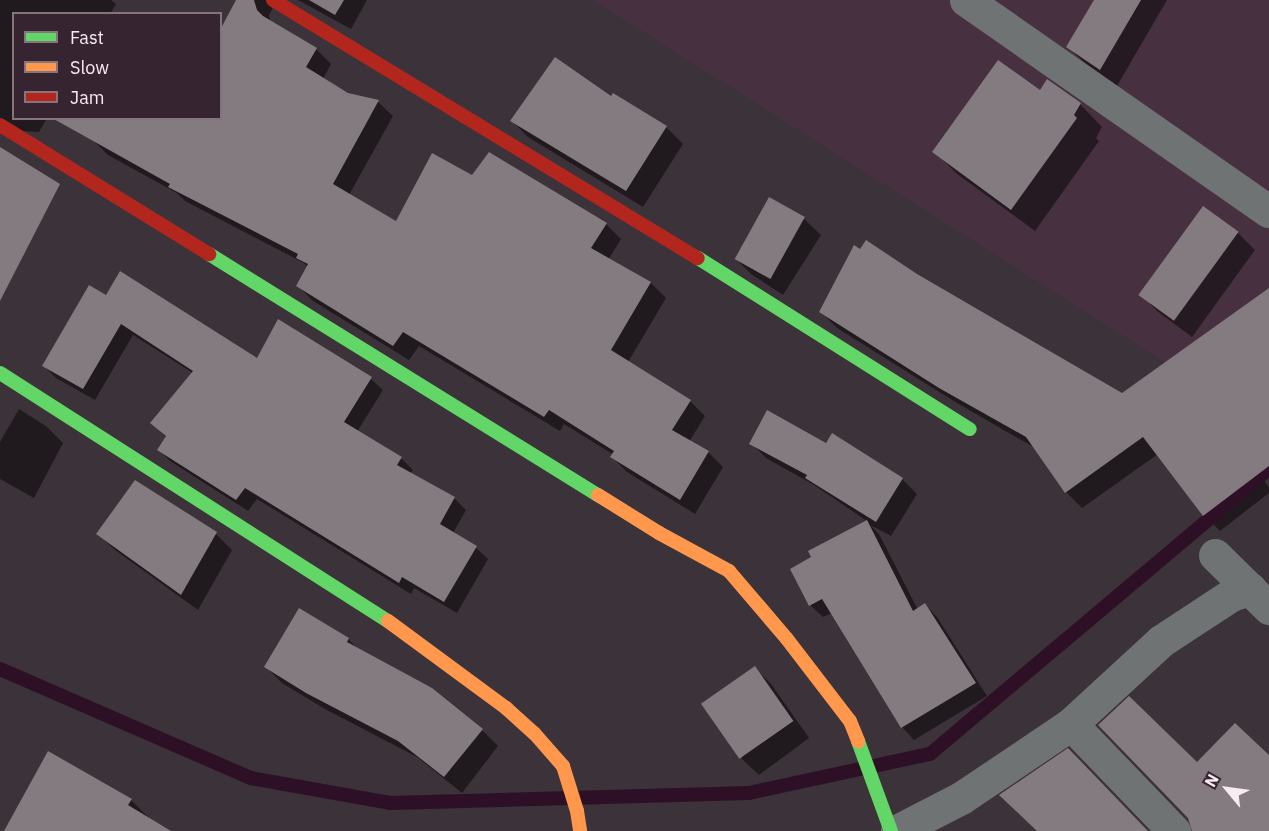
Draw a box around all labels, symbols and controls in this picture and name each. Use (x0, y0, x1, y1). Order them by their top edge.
legend (12, 12, 222, 120)
text: Fast (70, 26, 104, 49)
text: Slow (70, 56, 109, 79)
text: Jam (70, 86, 105, 109)
north arrow (1197, 759, 1257, 819)
text: N (1200, 770, 1223, 790)

